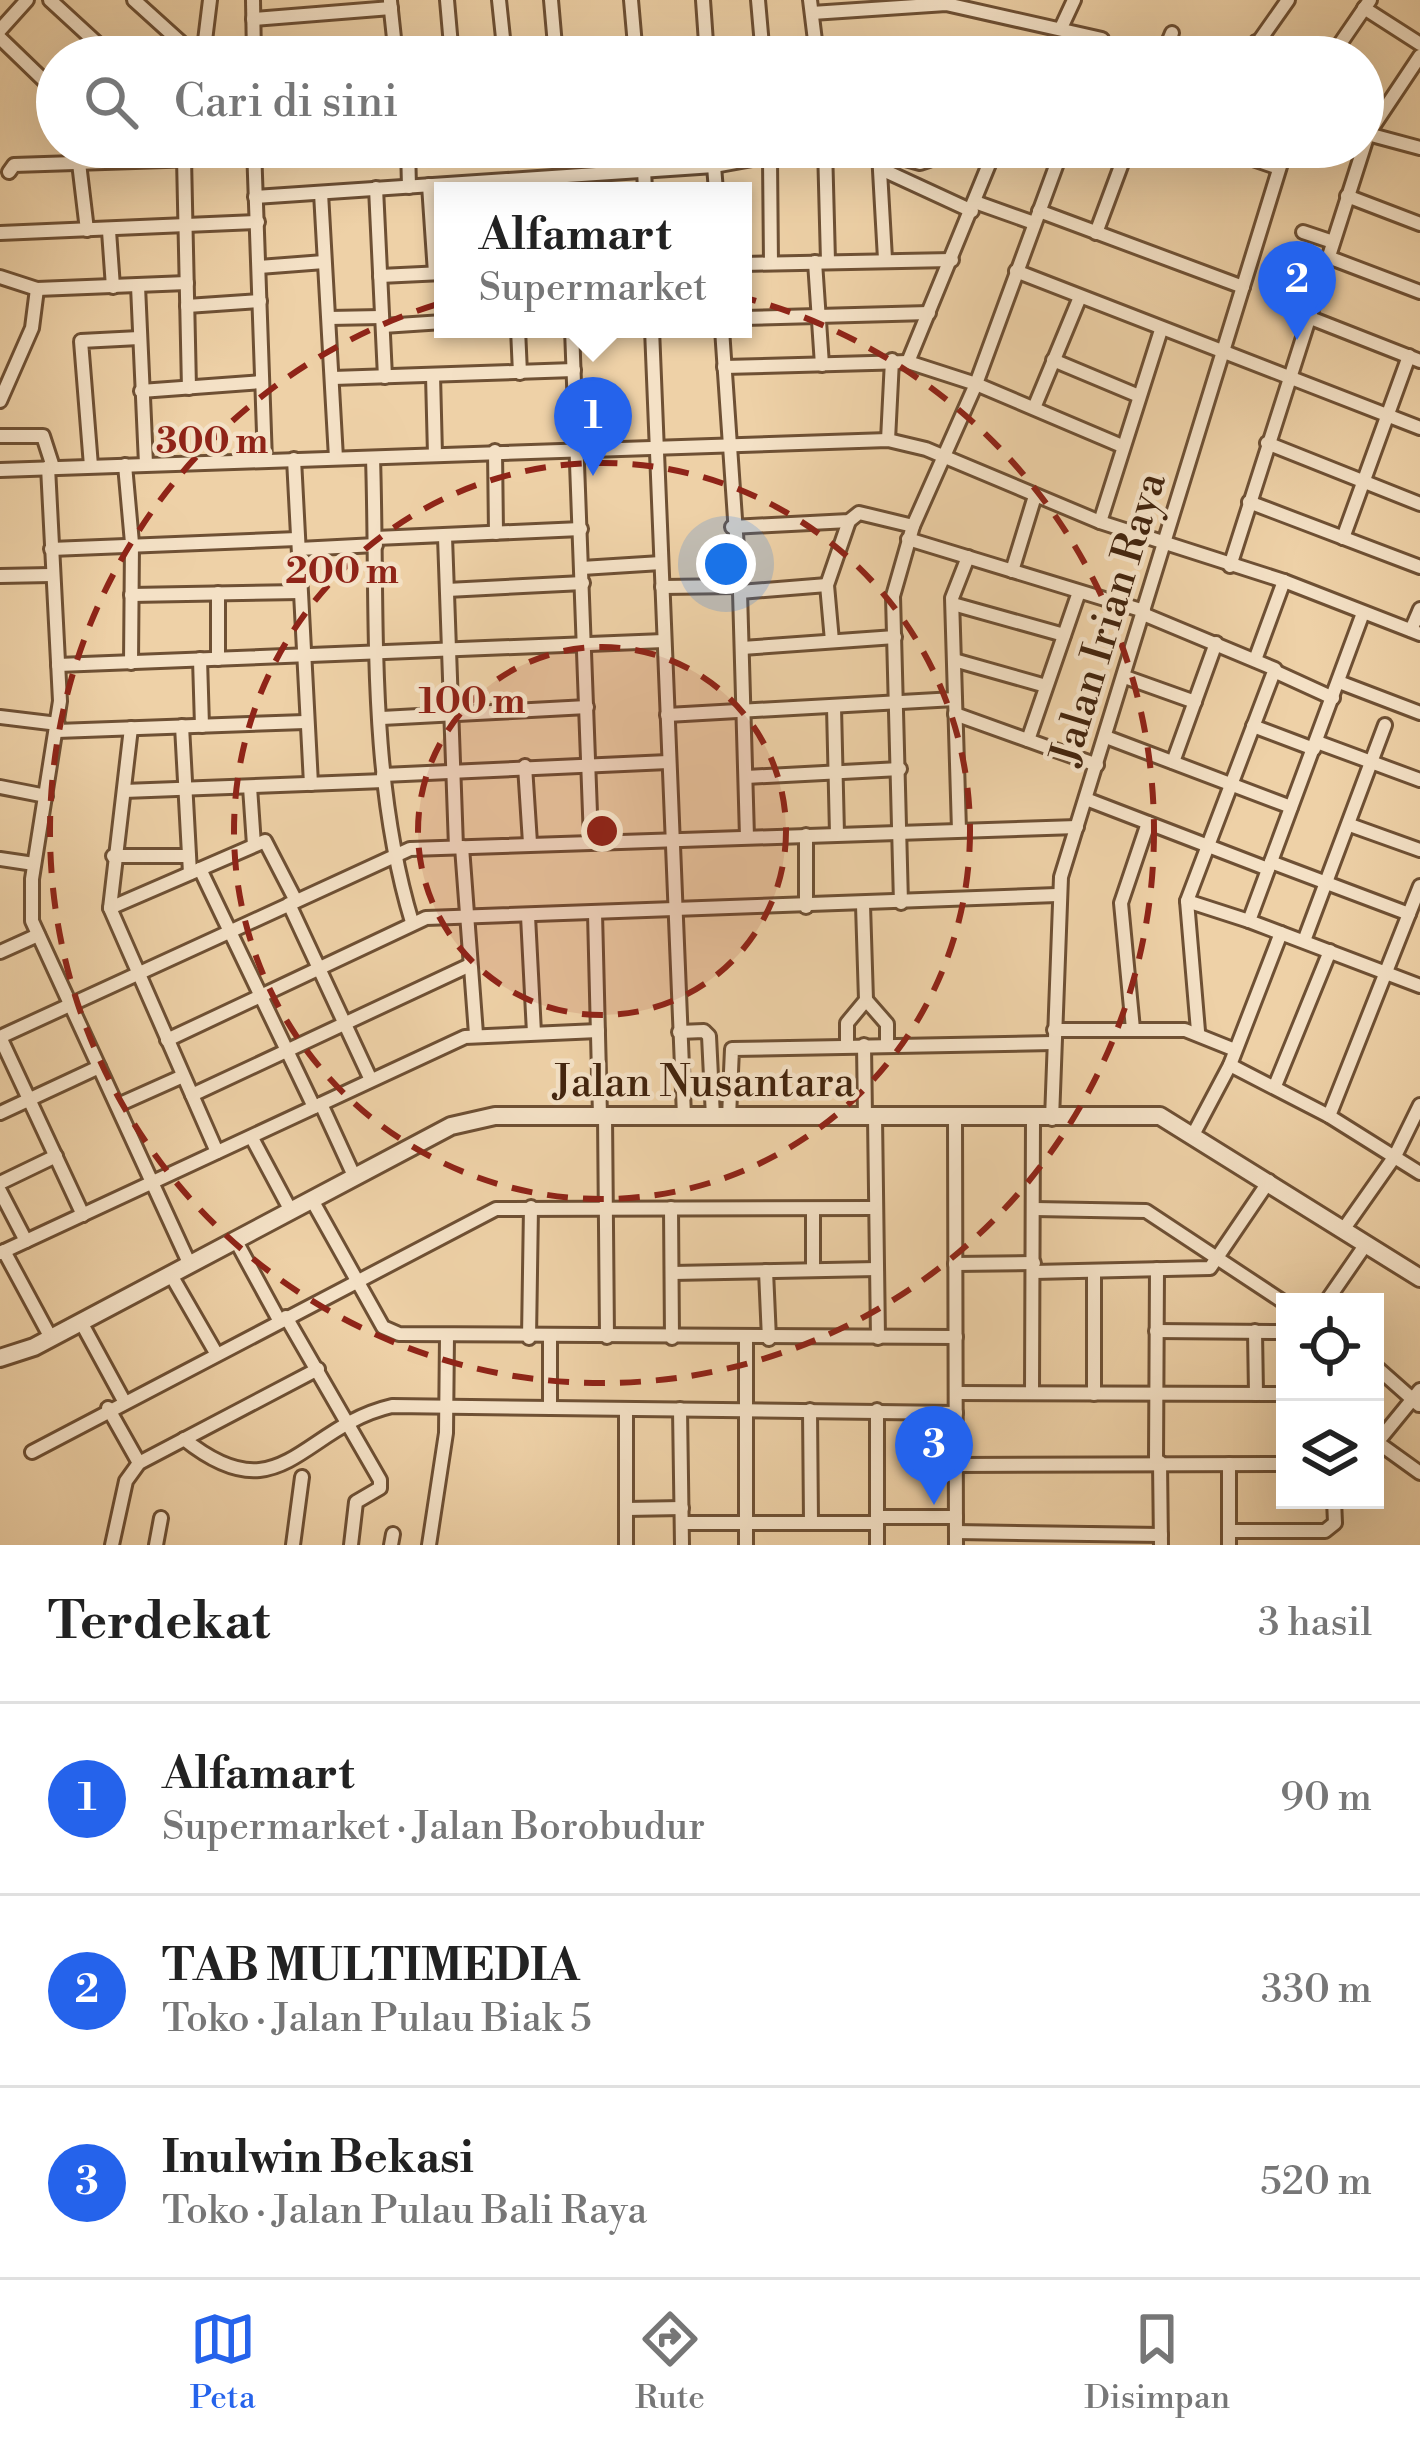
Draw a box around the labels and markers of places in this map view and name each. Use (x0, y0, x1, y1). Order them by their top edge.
pin: 2 (1258, 241, 1336, 340)
pin: 1 (554, 377, 632, 476)
centre of rings (581, 810, 623, 852)
pin: 3 (895, 1406, 973, 1505)

